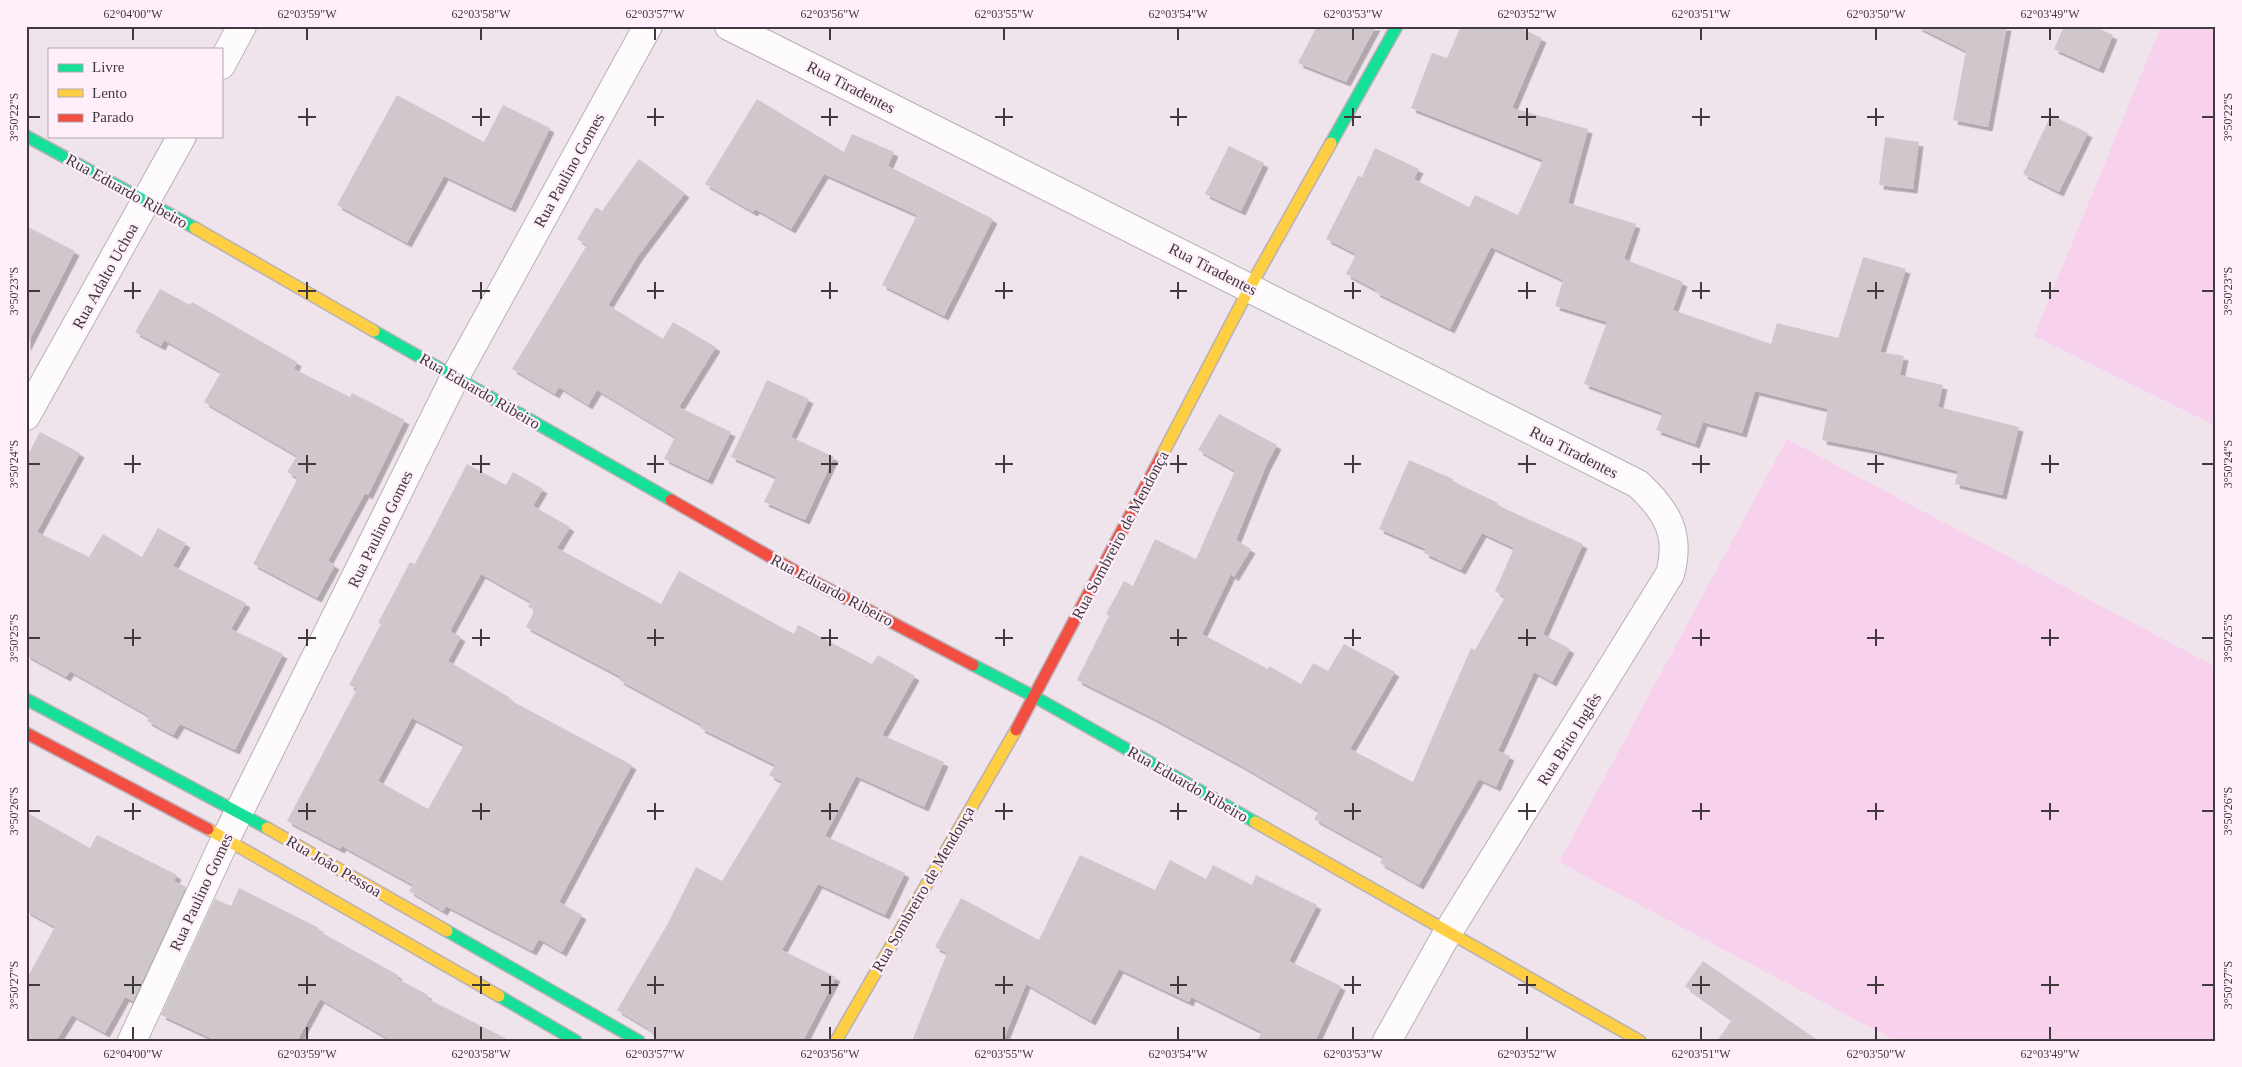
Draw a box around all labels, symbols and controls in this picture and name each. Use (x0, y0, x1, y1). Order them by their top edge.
text: 62°04'00"W (103, 7, 163, 21)
text: 62°03'59"W (277, 7, 337, 21)
text: 62°03'58"W (451, 7, 511, 21)
text: 62°03'57"W (625, 7, 685, 21)
text: 62°03'56"W (800, 7, 860, 21)
text: 62°03'55"W (974, 7, 1034, 21)
text: 62°03'54"W (1148, 7, 1208, 21)
text: 62°03'53"W (1323, 7, 1383, 21)
text: 62°03'52"W (1497, 7, 1557, 21)
text: 62°03'51"W (1671, 7, 1731, 21)
text: 62°03'50"W (1846, 7, 1906, 21)
text: 62°03'49"W (2020, 7, 2080, 21)
legend (48, 48, 222, 138)
street label: Rua Tiradentes (804, 58, 898, 116)
text: Livre (92, 59, 125, 75)
text: Lento (92, 85, 127, 101)
text: 3°50'22"S (7, 93, 21, 141)
text: 3°50'22"S (2221, 93, 2235, 141)
text: Parado (92, 109, 134, 125)
street label: Rua Paulino Gomes (531, 110, 607, 230)
street label: Rua Eduardo Ribeiro (63, 151, 191, 231)
street label: Rua Adalto Uchoa (69, 220, 141, 332)
street label: Rua Tiradentes (1166, 240, 1260, 298)
text: 3°50'23"S (7, 267, 21, 315)
text: 3°50'23"S (2221, 267, 2235, 315)
street label: Rua Eduardo Ribeiro (417, 350, 543, 432)
street label: Rua Tiradentes (1527, 423, 1621, 481)
text: 3°50'24"S (7, 440, 21, 488)
text: 3°50'24"S (2221, 440, 2235, 488)
street label: Rua Sombreiro de Mendonça (1068, 448, 1173, 622)
street label: Rua Paulino Gomes (344, 468, 416, 590)
street label: Rua Eduardo Ribeiro (768, 551, 896, 629)
text: 3°50'25"S (7, 614, 21, 662)
text: 3°50'25"S (2221, 614, 2235, 662)
street label: Rua Brito Inglês (1534, 690, 1605, 789)
street label: Rua Eduardo Ribeiro (1125, 743, 1251, 825)
text: 3°50'26"S (7, 787, 21, 835)
text: 3°50'26"S (2221, 787, 2235, 835)
street label: Rua Sombreiro de Mendonça (869, 803, 978, 975)
street label: Rua Paulino Gomes (166, 830, 236, 954)
street label: Rua João Pessoa (284, 832, 384, 900)
text: 3°50'27"S (7, 961, 21, 1009)
text: 3°50'27"S (2221, 961, 2235, 1009)
text: 62°04'00"W (103, 1047, 163, 1061)
text: 62°03'59"W (277, 1047, 337, 1061)
text: 62°03'58"W (451, 1047, 511, 1061)
text: 62°03'57"W (625, 1047, 685, 1061)
text: 62°03'56"W (800, 1047, 860, 1061)
text: 62°03'55"W (974, 1047, 1034, 1061)
text: 62°03'54"W (1148, 1047, 1208, 1061)
text: 62°03'53"W (1323, 1047, 1383, 1061)
text: 62°03'52"W (1497, 1047, 1557, 1061)
text: 62°03'51"W (1671, 1047, 1731, 1061)
text: 62°03'50"W (1846, 1047, 1906, 1061)
text: 62°03'49"W (2020, 1047, 2080, 1061)

